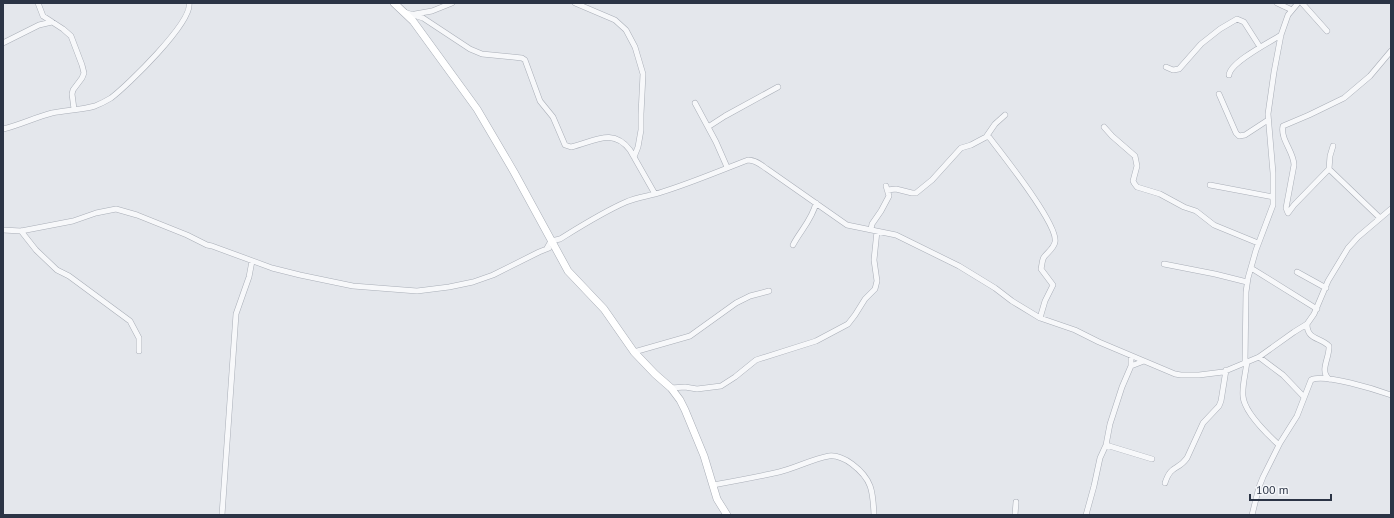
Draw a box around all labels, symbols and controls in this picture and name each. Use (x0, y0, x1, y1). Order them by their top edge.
scale bar (1250, 476, 1331, 502)
text: 100 m (1256, 482, 1289, 497)

